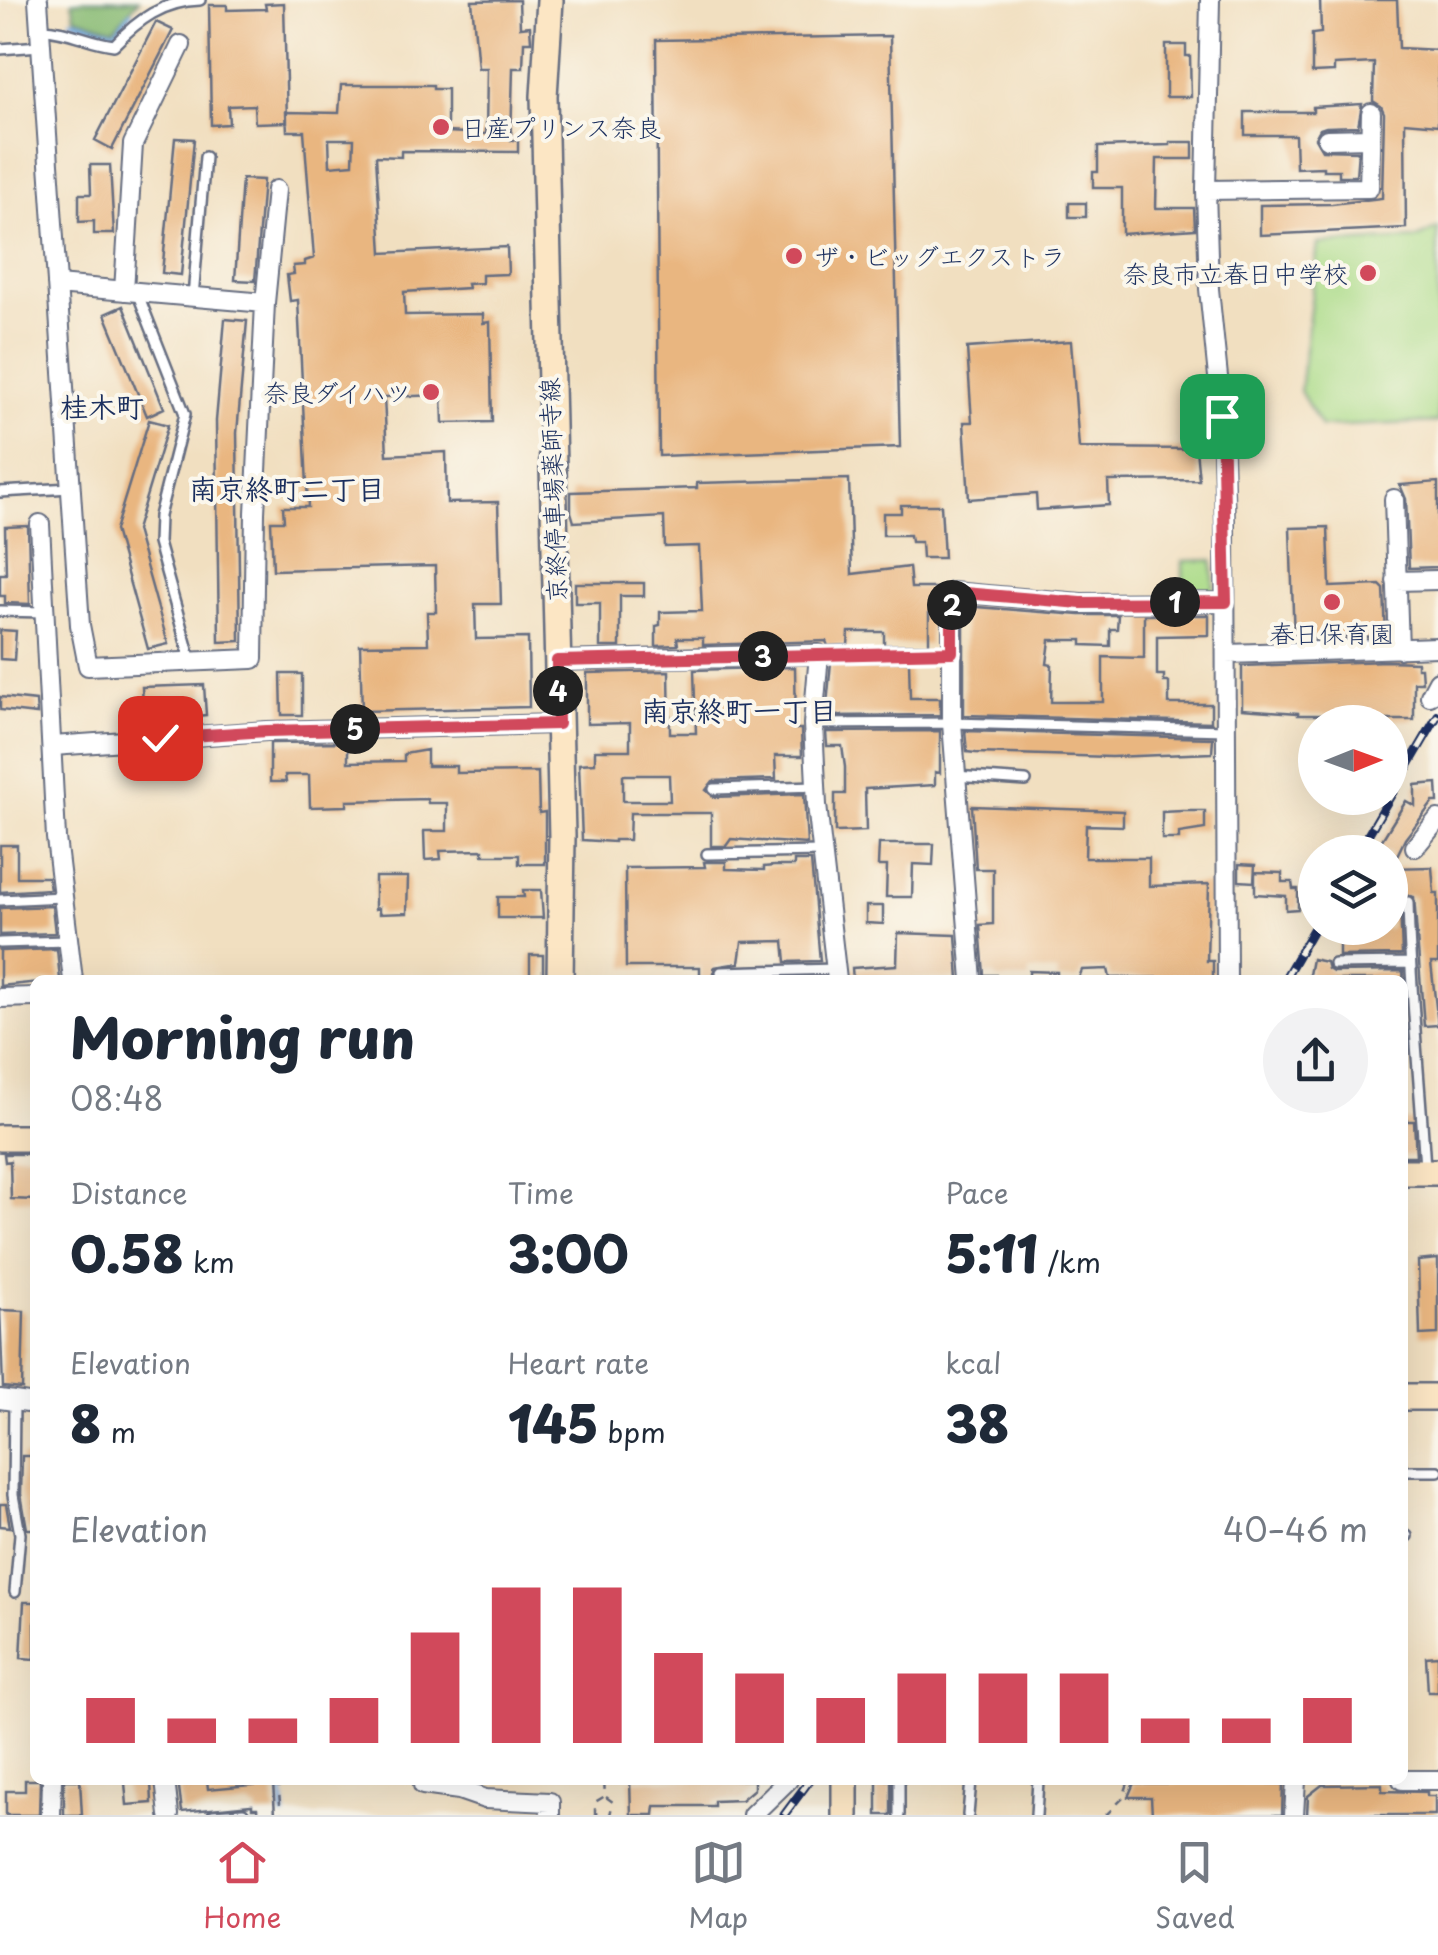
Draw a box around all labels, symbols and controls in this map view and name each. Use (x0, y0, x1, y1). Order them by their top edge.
place label: 日産プリンス奈良 (461, 108, 661, 146)
marker: 日産プリンス奈良 (430, 116, 452, 138)
place label: ザ・ビッグエクストラ (814, 237, 1066, 275)
marker: ザ・ビッグエクストラ (783, 245, 805, 267)
place label: 奈良市立春日中学校 (1123, 254, 1348, 292)
marker: 奈良市立春日中学校 (1357, 262, 1379, 284)
place label: 奈良ダイハツ (263, 373, 411, 411)
pin (1180, 374, 1265, 459)
street label: 京終停車場薬師寺線 (529, 377, 575, 603)
marker: 奈良ダイハツ (420, 381, 442, 403)
district label: 桂木町 (60, 384, 144, 427)
icon: arrive (1195, 389, 1250, 444)
district label: 南京終町二丁目 (189, 466, 385, 509)
pin: 1 (1150, 577, 1200, 627)
pin: 2 (927, 580, 977, 630)
text: 1 (1168, 580, 1182, 623)
text: 2 (942, 583, 962, 626)
marker: 春日保育園 (1321, 591, 1343, 613)
place label: 春日保育園 (1269, 614, 1395, 652)
pin: 3 (738, 631, 788, 681)
text: 3 (754, 634, 772, 677)
pin: 4 (533, 666, 583, 716)
text: 4 (548, 669, 568, 712)
district label: 南京終町一丁目 (641, 688, 837, 731)
pin (118, 696, 203, 781)
pin: 5 (330, 704, 380, 754)
north arrow (1298, 705, 1408, 815)
map controls (1298, 705, 1408, 945)
text: 5 (346, 707, 364, 750)
icon: check (133, 711, 188, 766)
button: layers (1298, 835, 1408, 945)
text: Morning run (70, 995, 415, 1078)
button: share (1263, 1008, 1368, 1113)
text: 08:48 (70, 1074, 163, 1122)
text: Distance (70, 1171, 188, 1214)
text: Time (508, 1171, 574, 1214)
text: Pace (945, 1171, 1009, 1214)
text: 0.58 (70, 1214, 184, 1290)
text: 3:00 (508, 1214, 629, 1290)
text: 5:11 (945, 1214, 1038, 1290)
text: km (184, 1240, 235, 1283)
text: /km (1038, 1240, 1101, 1283)
text: Elevation (70, 1341, 191, 1384)
text: Heart rate (508, 1341, 649, 1384)
text: kcal (945, 1341, 1001, 1384)
text: 8 (70, 1384, 101, 1460)
text: 145 (508, 1384, 599, 1460)
text: 38 (945, 1384, 1009, 1460)
text: m (101, 1410, 136, 1453)
text: bpm (599, 1410, 666, 1453)
text: Elevation (70, 1505, 208, 1553)
text: 40–46 m (1223, 1505, 1368, 1553)
tab: Home (203, 1835, 281, 1938)
tab: Map (688, 1835, 748, 1938)
tab: Saved (1155, 1835, 1235, 1938)

